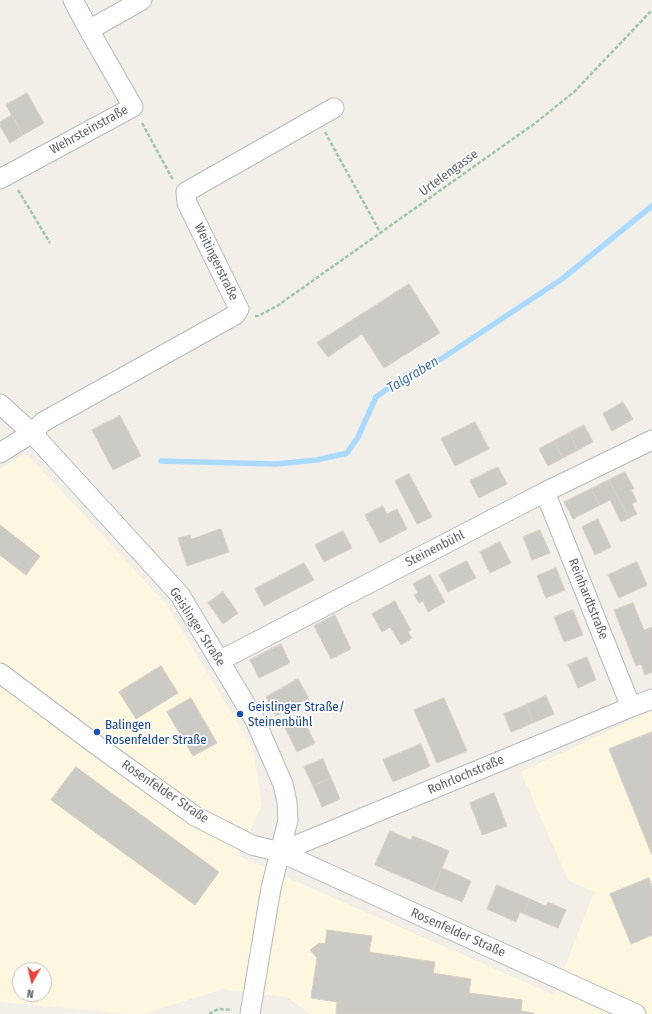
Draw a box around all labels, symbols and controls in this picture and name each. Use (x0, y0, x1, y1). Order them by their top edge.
street label: Wehrsteinstraße (47, 102, 131, 158)
street label: Urtelengasse (417, 146, 481, 200)
street label: Weitingerstraße (191, 221, 241, 303)
water label: Talgraben (384, 353, 442, 397)
street label: Steinenbühl (403, 527, 467, 571)
street label: Reinhardtstraße (565, 556, 611, 642)
street label: Geislinger Straße (166, 585, 228, 669)
place label: Geislinger Straße/ Steinenbühl (248, 699, 345, 730)
marker: Geislinger Straße/ Steinenbühl (235, 709, 245, 719)
place label: Balingen Rosenfelder Straße (105, 717, 207, 748)
marker: Balingen Rosenfelder Straße (92, 727, 102, 737)
street label: Rohrlochstraße (425, 752, 507, 798)
street label: Rosenfelder Straße (118, 757, 212, 827)
street label: Rosenfelder Straße (408, 905, 508, 961)
north arrow (12, 962, 52, 1002)
text: N (26, 986, 35, 1000)

